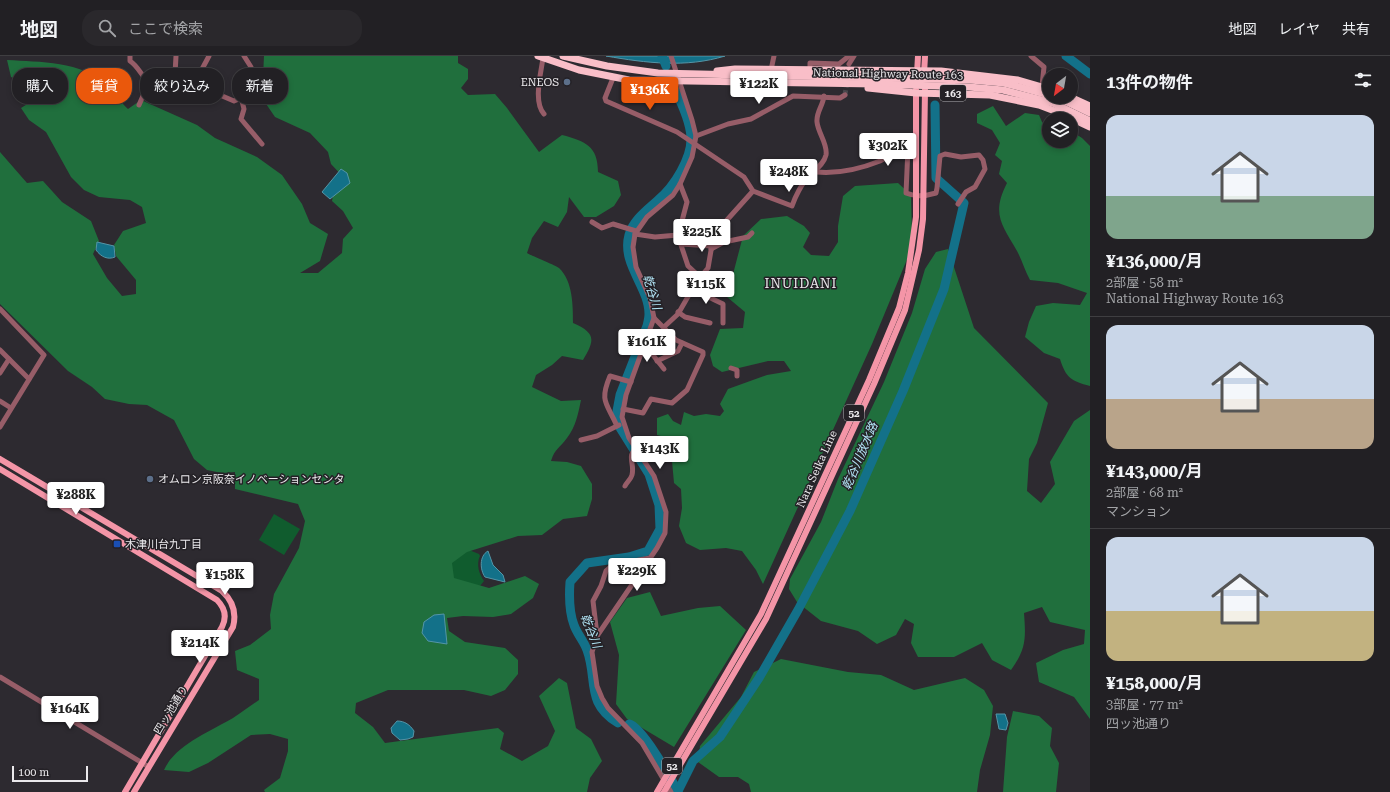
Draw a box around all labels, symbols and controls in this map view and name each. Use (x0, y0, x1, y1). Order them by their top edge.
search box (82, 10, 362, 46)
icon: search (96, 17, 118, 39)
text: 地図 (20, 18, 58, 41)
text: ここで検索 (128, 20, 203, 38)
text: 地図 (1228, 21, 1256, 37)
text: レイヤ (1278, 21, 1320, 37)
text: 共有 (1342, 21, 1370, 37)
street label: National Highway Route 163 (813, 66, 963, 82)
chip: 購入 (12, 68, 68, 104)
chip: 賃貸 (76, 68, 132, 104)
chip: 絞り込み (140, 68, 224, 104)
chip: 新着 (232, 68, 288, 104)
north arrow (1042, 68, 1078, 104)
map controls (1042, 68, 1078, 148)
icon: filters (1352, 69, 1374, 91)
pin: ¥122K (731, 71, 787, 105)
text: 13件の物件 (1106, 72, 1193, 92)
place label: ENEOS (521, 76, 559, 89)
text: ¥122K (739, 76, 779, 91)
marker: ENEOS (562, 77, 572, 87)
pin: ¥136K (622, 77, 678, 111)
text: ¥136K (630, 82, 670, 97)
road number: 163 (940, 85, 966, 101)
button: layers (1042, 112, 1078, 148)
pin: ¥302K (860, 133, 916, 167)
text: ¥302K (868, 138, 908, 153)
icon: home (1204, 141, 1276, 213)
pin: ¥248K (761, 159, 817, 193)
text: ¥248K (769, 164, 809, 179)
pin: ¥225K (674, 219, 730, 253)
text: ¥225K (682, 224, 722, 239)
text: ¥136,000/月 (1106, 251, 1203, 271)
pin: ¥115K (678, 271, 734, 305)
water label: 乾谷川 (640, 273, 665, 313)
text: 2部屋 · 58 m² (1106, 275, 1183, 290)
text: ¥115K (686, 276, 726, 291)
district label: INUIDANI (765, 276, 837, 291)
text: National Highway Route 163 (1106, 291, 1284, 306)
pin: ¥161K (619, 329, 675, 363)
text: ¥161K (627, 334, 667, 349)
icon: home (1204, 351, 1276, 423)
road number: 52 (844, 405, 864, 421)
water label: 乾谷川放水路 (839, 419, 881, 492)
street label: Nara Seika Line (794, 428, 840, 510)
pin: ¥143K (632, 436, 688, 470)
text: ¥143K (640, 441, 680, 456)
text: ¥143,000/月 (1106, 461, 1203, 481)
place label: オムロン京阪奈イノベーションセンタ (158, 473, 344, 486)
marker: オムロン京阪奈イノベーションセンタ (145, 474, 155, 484)
pin: ¥288K (48, 482, 104, 516)
text: 2部屋 · 68 m² (1106, 485, 1183, 500)
text: ¥288K (56, 487, 96, 502)
text: マンション (1106, 504, 1171, 519)
place label: 木津川台九丁目 (125, 538, 202, 551)
marker: 木津川台九丁目 (112, 539, 122, 549)
pin: ¥229K (609, 558, 665, 592)
pin: ¥158K (197, 562, 253, 596)
text: ¥229K (617, 563, 657, 578)
icon: home (1204, 563, 1276, 635)
text: ¥158K (205, 567, 245, 582)
water label: 乾谷川 (578, 612, 605, 652)
pin: ¥214K (172, 630, 228, 664)
text: ¥214K (180, 635, 220, 650)
text: ¥158,000/月 (1106, 673, 1203, 693)
street label: 四ッ池通り (151, 683, 191, 737)
pin: ¥164K (42, 696, 98, 730)
text: 3部屋 · 77 m² (1106, 697, 1183, 712)
text: ¥164K (50, 701, 90, 716)
text: 四ッ池通り (1106, 716, 1171, 731)
road number: 52 (662, 758, 682, 774)
scale bar (12, 764, 88, 783)
text: 100 m (18, 766, 49, 779)

